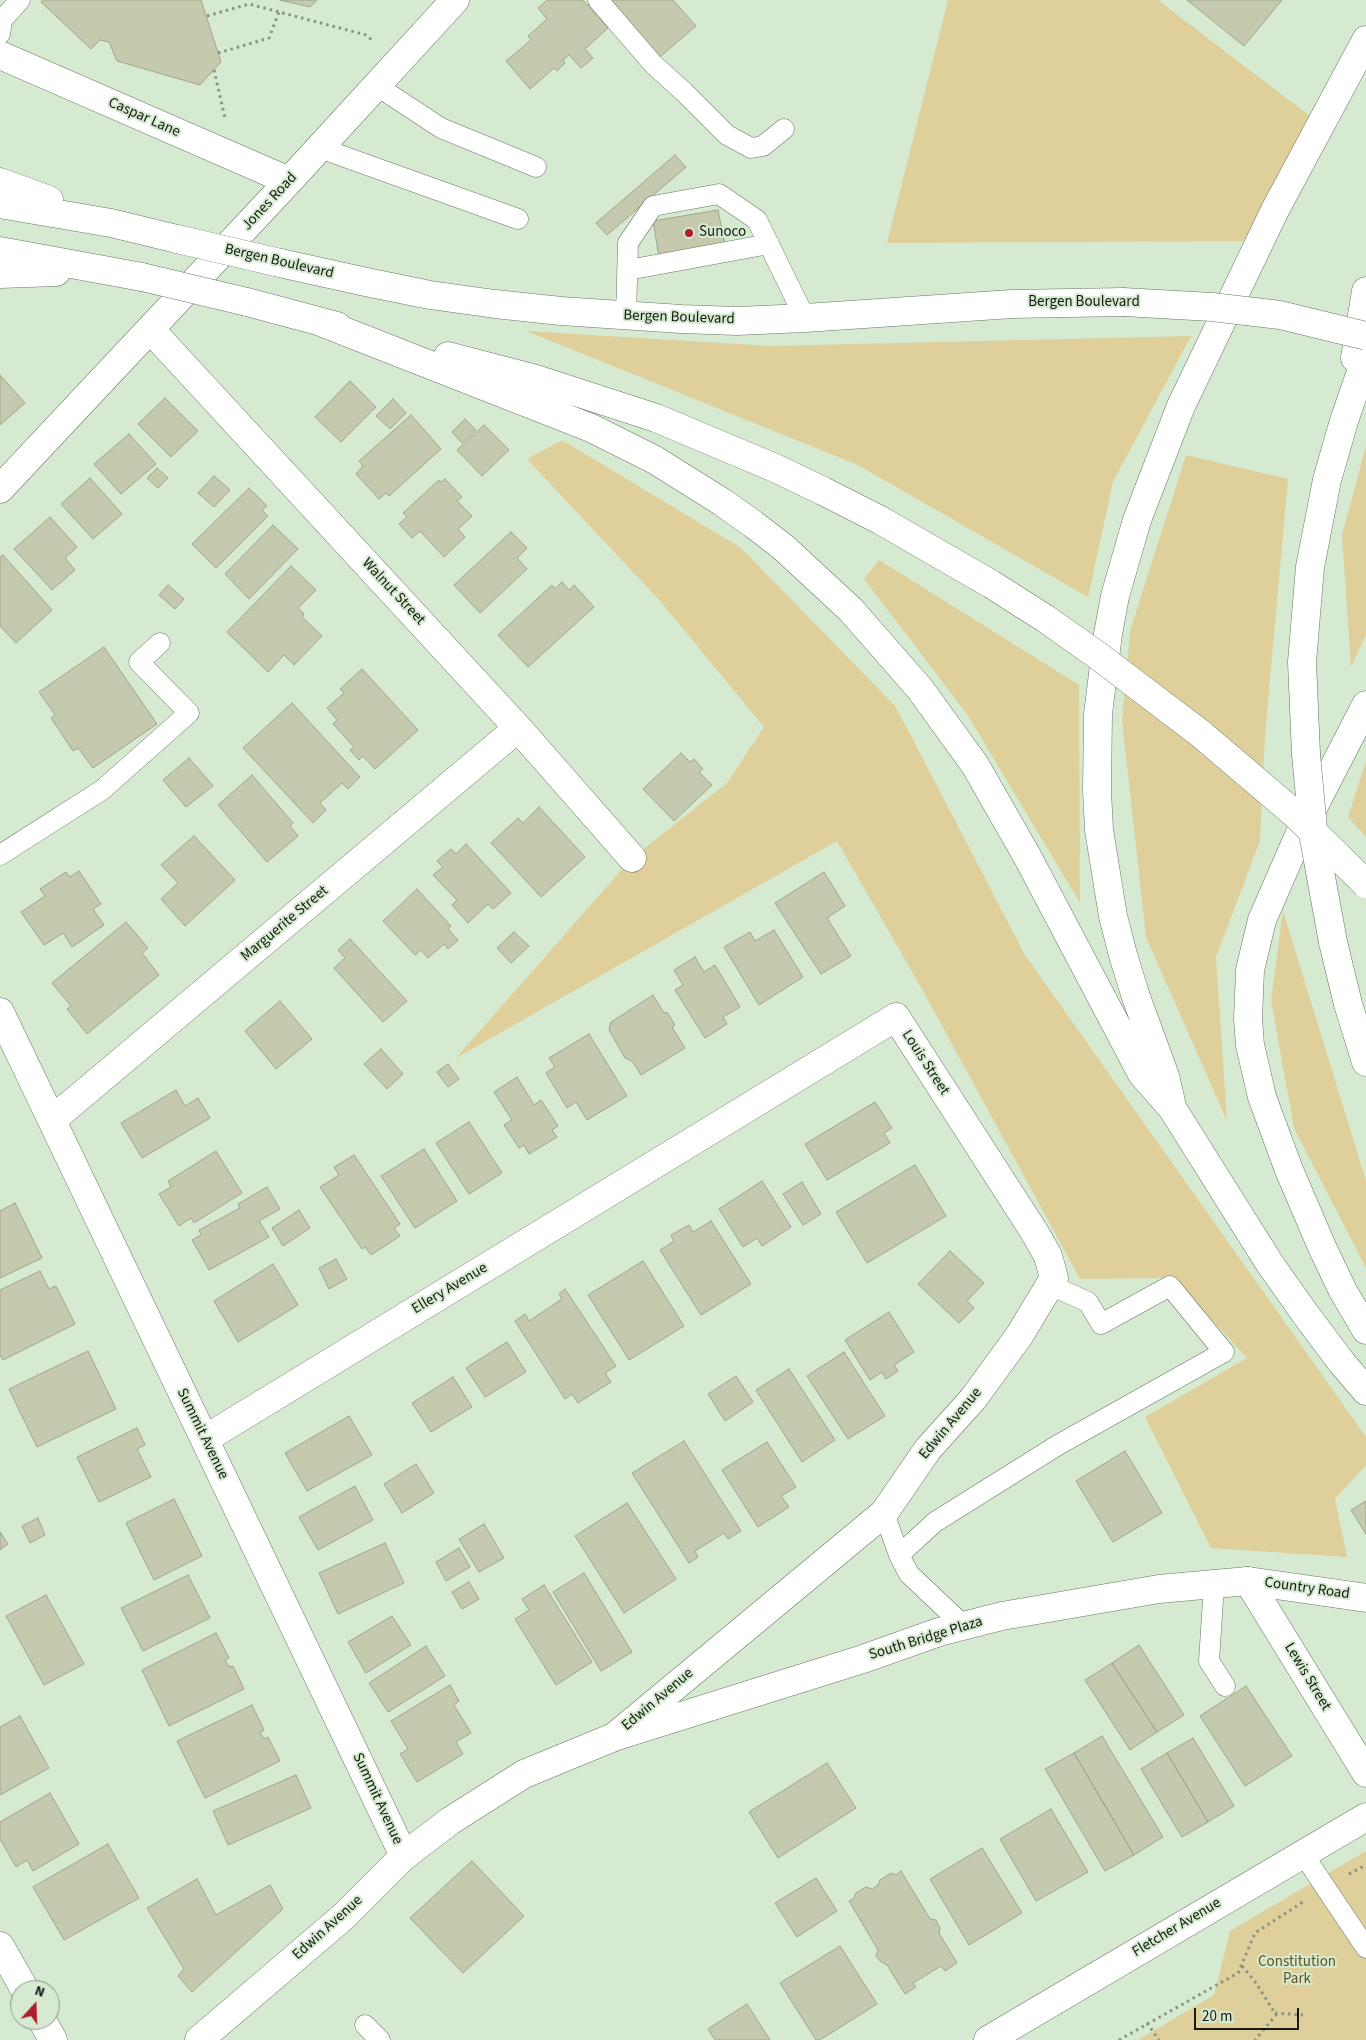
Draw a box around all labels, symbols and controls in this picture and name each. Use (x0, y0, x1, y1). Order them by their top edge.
street label: Caspar Lane (105, 94, 183, 142)
street label: Jones Road (239, 169, 301, 235)
place label: Sunoco (699, 224, 746, 242)
marker: Sunoco (683, 227, 695, 239)
street label: Bergen Boulevard (223, 241, 335, 283)
street label: Bergen Boulevard (1028, 294, 1140, 312)
street label: Bergen Boulevard (623, 307, 735, 329)
street label: Walnut Street (357, 555, 429, 629)
street label: Marguerite Street (238, 882, 332, 966)
street label: Louis Street (897, 1027, 953, 1099)
street label: Ellery Avenue (409, 1259, 491, 1319)
street label: Edwin Avenue (916, 1385, 986, 1463)
street label: Summit Avenue (172, 1386, 232, 1482)
street label: Country Road (1263, 1574, 1351, 1604)
street label: South Bridge Plaza (867, 1613, 985, 1665)
street label: Lewis Street (1280, 1640, 1334, 1714)
street label: Edwin Avenue (619, 1665, 697, 1735)
street label: Summit Avenue (348, 1750, 406, 1848)
street label: Edwin Avenue (289, 1892, 367, 1964)
street label: Fletcher Avenue (1129, 1894, 1225, 1962)
park label: Constitution Park (1258, 1954, 1336, 1989)
north arrow (10, 1980, 60, 2030)
text: N (32, 1981, 48, 2003)
scale bar (1196, 1998, 1301, 2030)
text: 20 m (1202, 2006, 1232, 2027)

